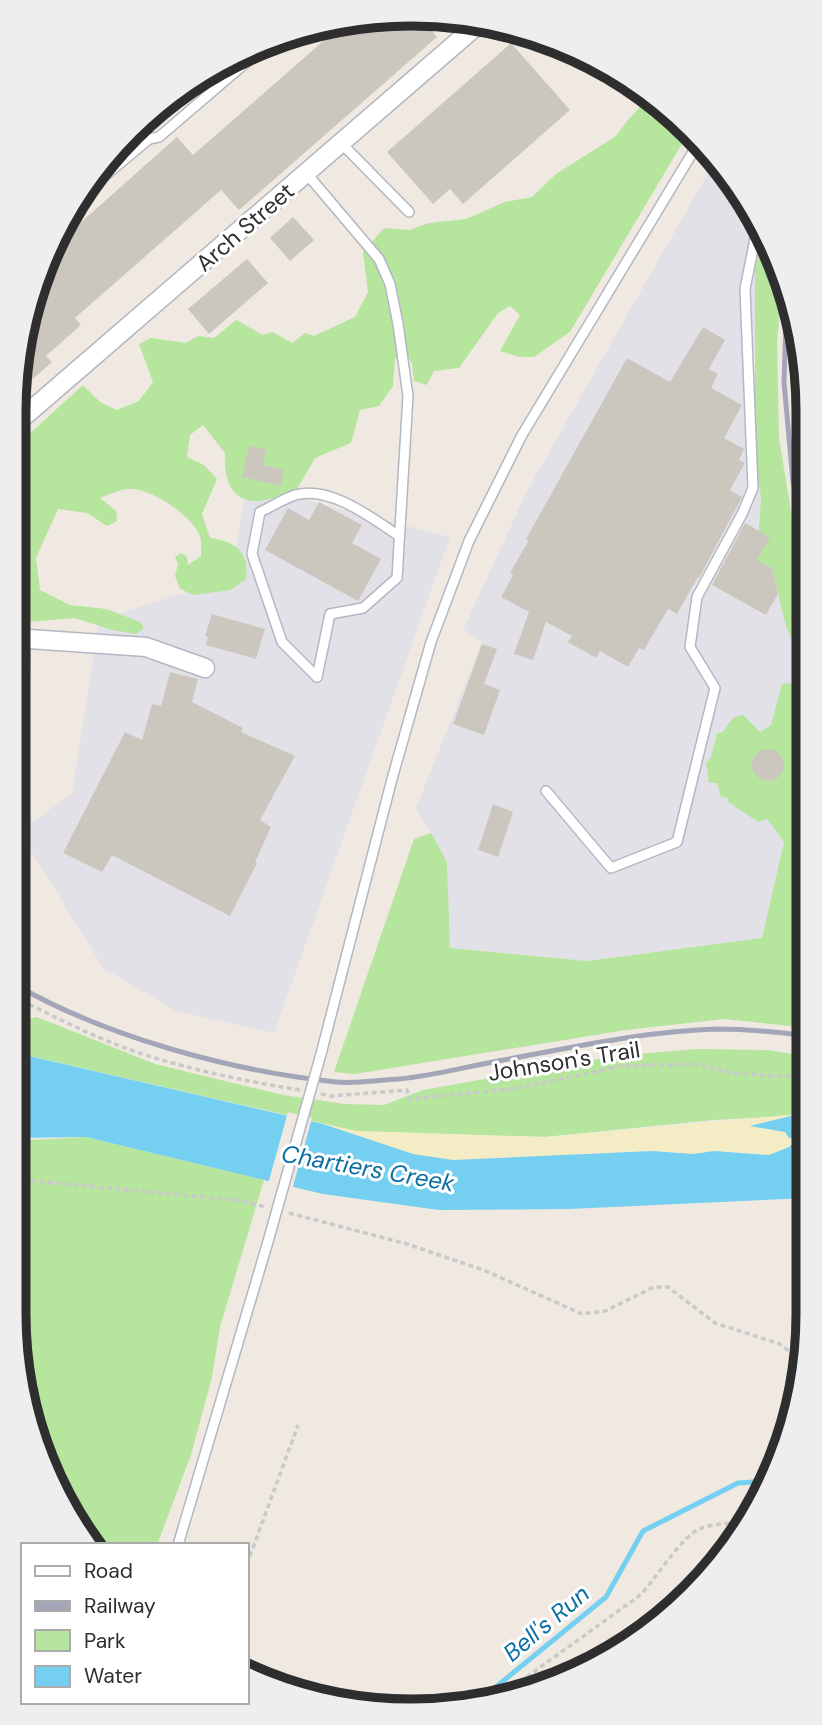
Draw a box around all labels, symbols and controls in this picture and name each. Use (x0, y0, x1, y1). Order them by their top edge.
street label: Arch Street (189, 176, 301, 278)
street label: Johnson's Trail (486, 1034, 642, 1088)
water label: Chartiers Creek (279, 1138, 458, 1199)
legend (21, 1543, 248, 1704)
text: Road (84, 1557, 133, 1585)
water label: Bell's Run (496, 1578, 596, 1668)
text: Railway (84, 1592, 156, 1620)
text: Park (84, 1627, 126, 1655)
text: Water (84, 1662, 142, 1690)

